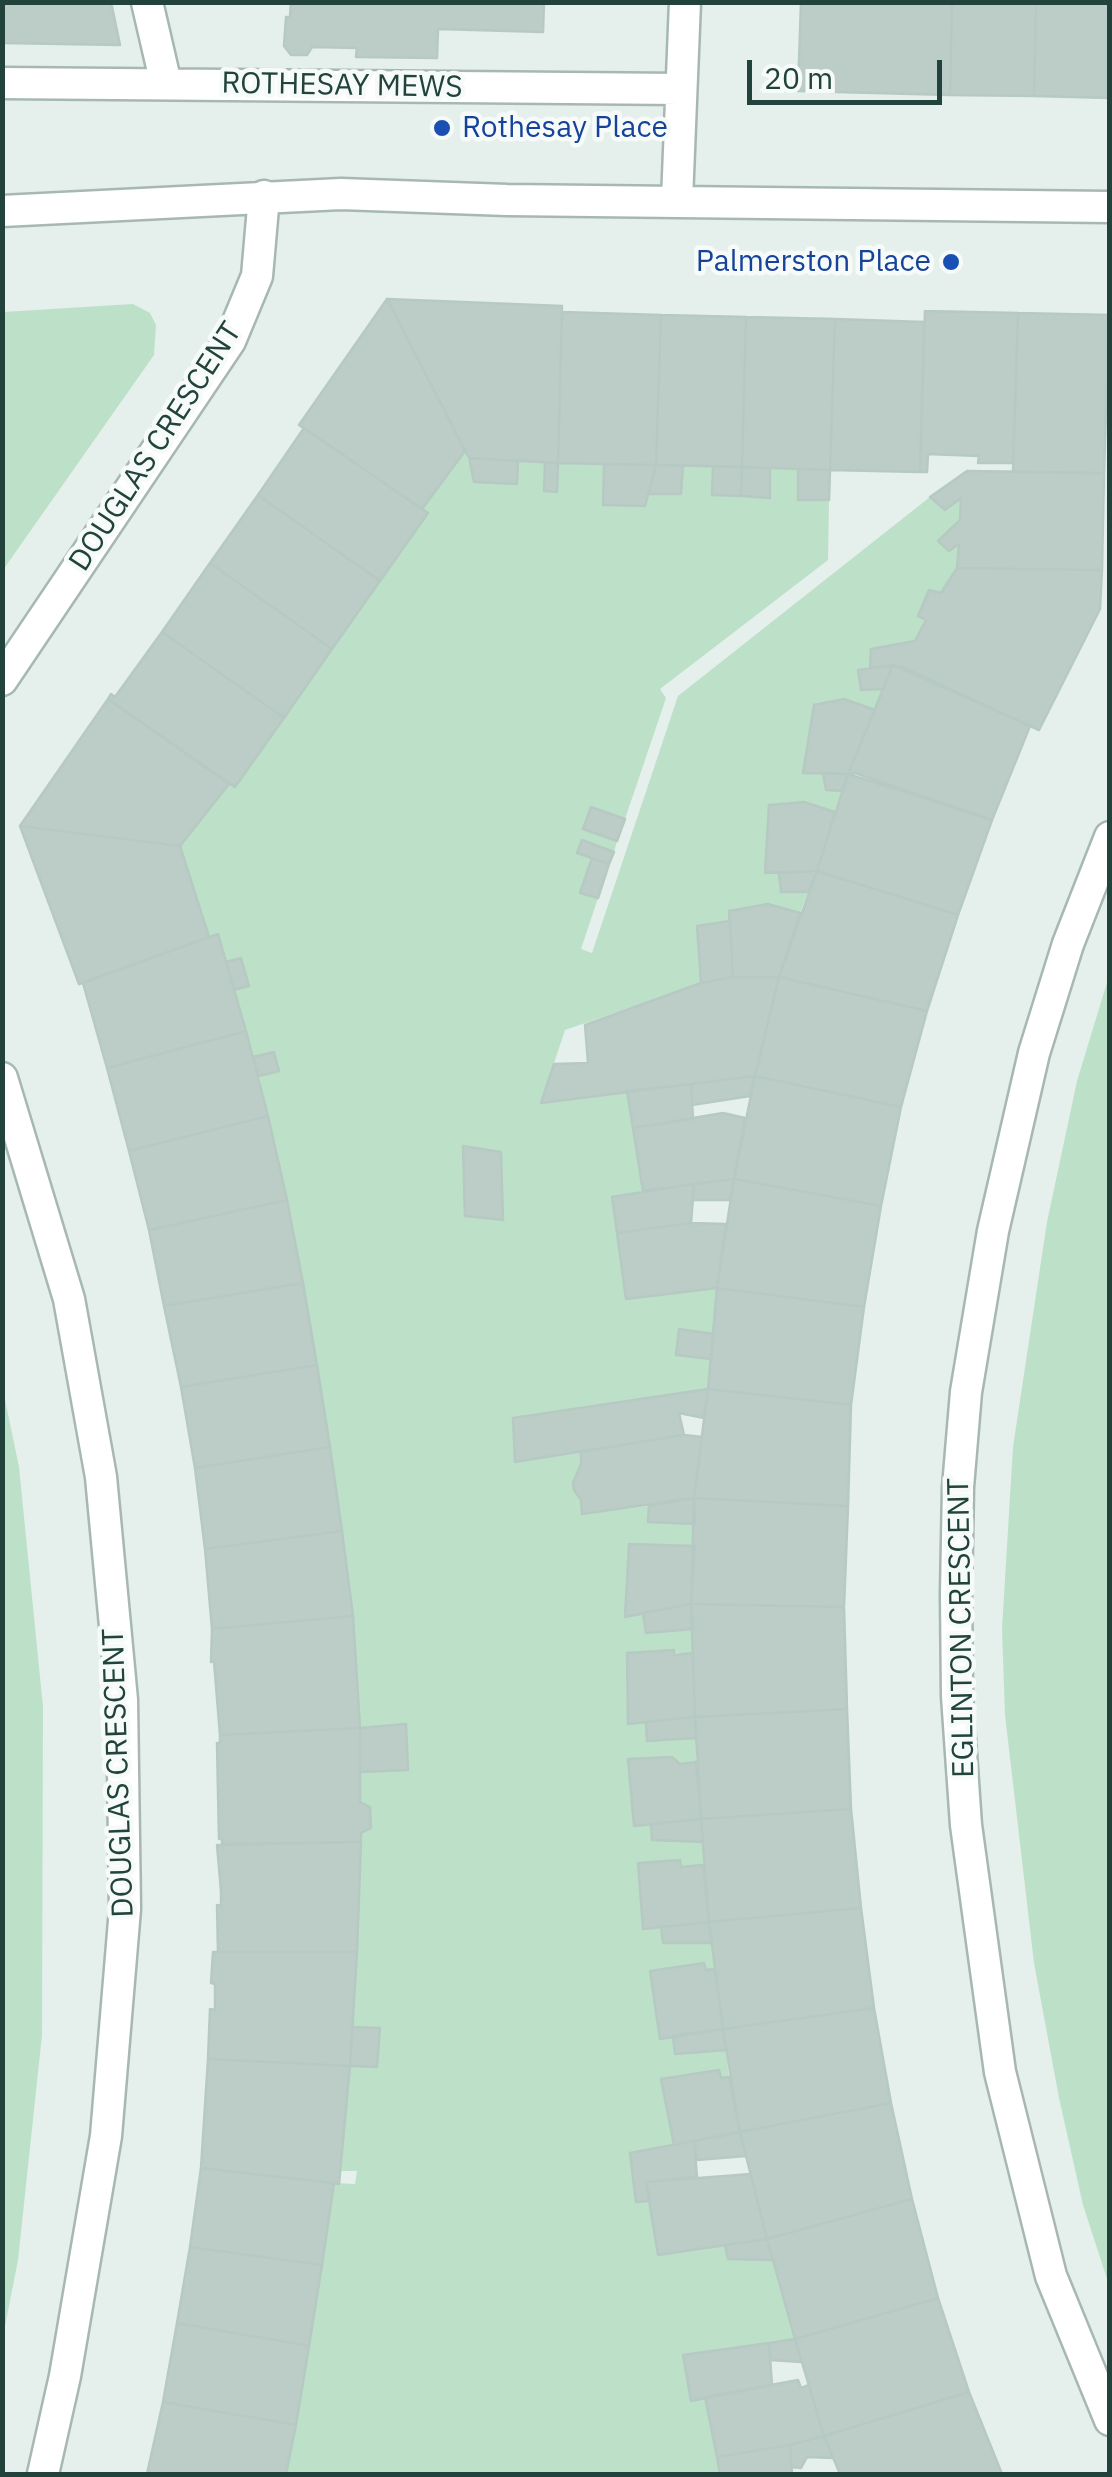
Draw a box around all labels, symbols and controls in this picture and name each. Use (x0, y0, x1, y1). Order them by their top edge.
scale bar (752, 40, 947, 102)
text: 20 m (764, 58, 833, 97)
street label: ROTHESAY MEWS (221, 66, 463, 106)
place label: Rothesay Place (462, 110, 668, 146)
marker: Rothesay Place (431, 117, 453, 139)
place label: Palmerston Place (696, 244, 931, 280)
marker: Palmerston Place (940, 251, 962, 273)
street label: DOUGLAS CRESCENT (62, 316, 250, 578)
street label: EGLINTON CRESCENT (941, 1478, 983, 1778)
street label: DOUGLAS CRESCENT (96, 1628, 142, 1918)

